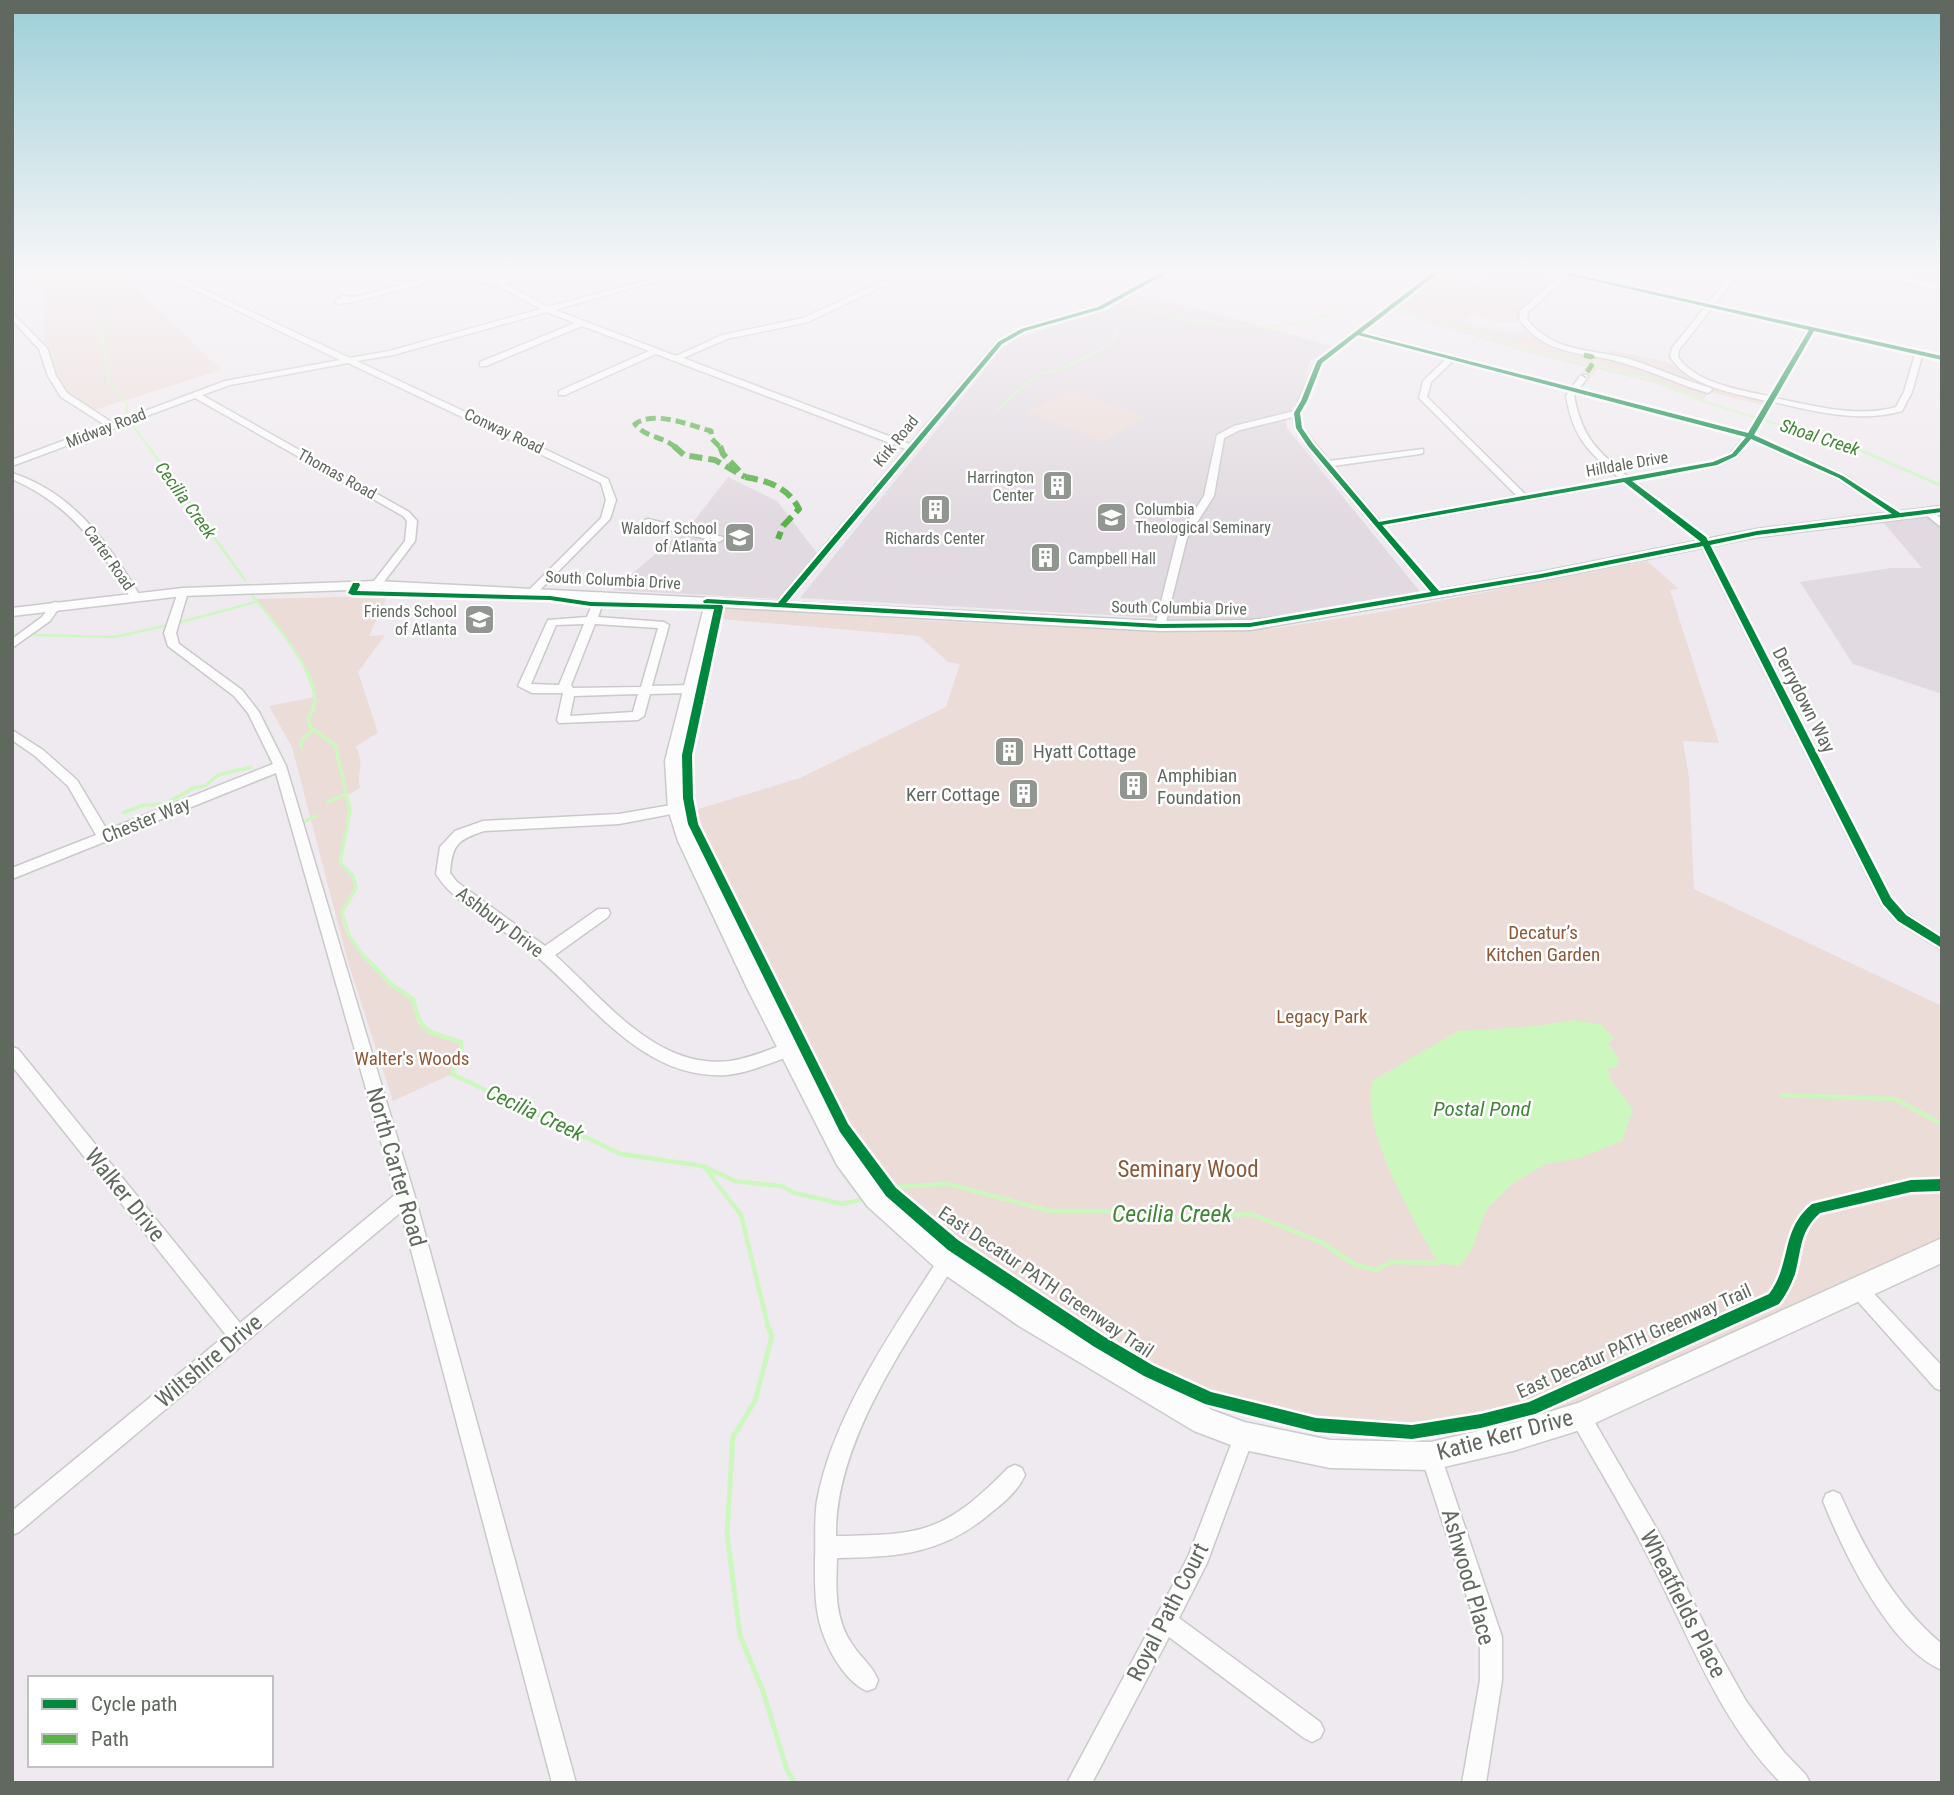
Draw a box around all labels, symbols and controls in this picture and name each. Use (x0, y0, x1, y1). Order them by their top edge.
street label: Midway Road (63, 404, 149, 452)
street label: Conway Road (461, 404, 547, 458)
street label: Kirk Road (870, 412, 922, 470)
water label: Shoal Creek (1778, 414, 1863, 460)
street label: Thomas Road (294, 445, 380, 503)
street label: Hilldale Drive (1584, 447, 1670, 481)
water label: Cecilia Creek (151, 457, 222, 543)
place label: Harrington Center (967, 468, 1034, 505)
building icon: Harrington Center (1040, 469, 1074, 503)
building icon: Richards Center (918, 492, 952, 526)
place label: Columbia Theological Seminary (1135, 500, 1271, 537)
school or university icon: Columbia Theological Seminary (1095, 501, 1129, 535)
place label: Waldorf School of Atlanta (621, 519, 717, 556)
school or university icon: Waldorf School of Atlanta (723, 520, 757, 554)
street label: Carter Road (80, 522, 138, 594)
place label: Richards Center (885, 529, 985, 548)
building icon: Campbell Hall (1028, 541, 1062, 575)
place label: Campbell Hall (1068, 549, 1156, 568)
street label: South Columbia Drive (545, 567, 681, 593)
street label: South Columbia Drive (1111, 597, 1247, 619)
place label: Friends School of Atlanta (364, 602, 457, 639)
school or university icon: Friends School of Atlanta (463, 603, 497, 637)
street label: Derrydown Way (1768, 643, 1840, 757)
building icon: Hyatt Cottage (993, 734, 1027, 768)
place label: Hyatt Cottage (1033, 740, 1136, 763)
place label: Amphibian Foundation (1157, 764, 1241, 809)
building icon: Amphibian Foundation (1117, 769, 1151, 803)
building icon: Kerr Cottage (1006, 777, 1040, 811)
place label: Kerr Cottage (906, 783, 1000, 806)
street label: Chester Way (98, 792, 194, 848)
street label: Ashbury Drive (452, 882, 548, 962)
park label: Decatur’s Kitchen Garden (1486, 921, 1600, 966)
park label: Legacy Park (1276, 1005, 1368, 1028)
park label: Walter's Woods (354, 1047, 470, 1070)
water label: Cecilia Creek (482, 1080, 588, 1146)
street label: North Carter Road (360, 1084, 432, 1250)
water label: Postal Pond (1433, 1097, 1532, 1121)
street label: Walker Drive (79, 1143, 171, 1247)
park label: Seminary Wood (1117, 1156, 1259, 1183)
water label: Cecilia Creek (1112, 1200, 1232, 1228)
street label: East Decatur PATH Greenway Trail (934, 1201, 1158, 1363)
street label: East Decatur PATH Greenway Trail (1513, 1279, 1755, 1403)
street label: Wiltshire Drive (150, 1309, 268, 1413)
street label: Katie Kerr Drive (1434, 1404, 1576, 1466)
street label: Ashwood Place (1436, 1506, 1500, 1648)
street label: Wheatfields Place (1634, 1526, 1732, 1682)
street label: Royal Path Court (1122, 1538, 1214, 1686)
legend (28, 1676, 273, 1767)
text: Cycle path (91, 1692, 177, 1716)
text: Path (91, 1727, 129, 1751)

